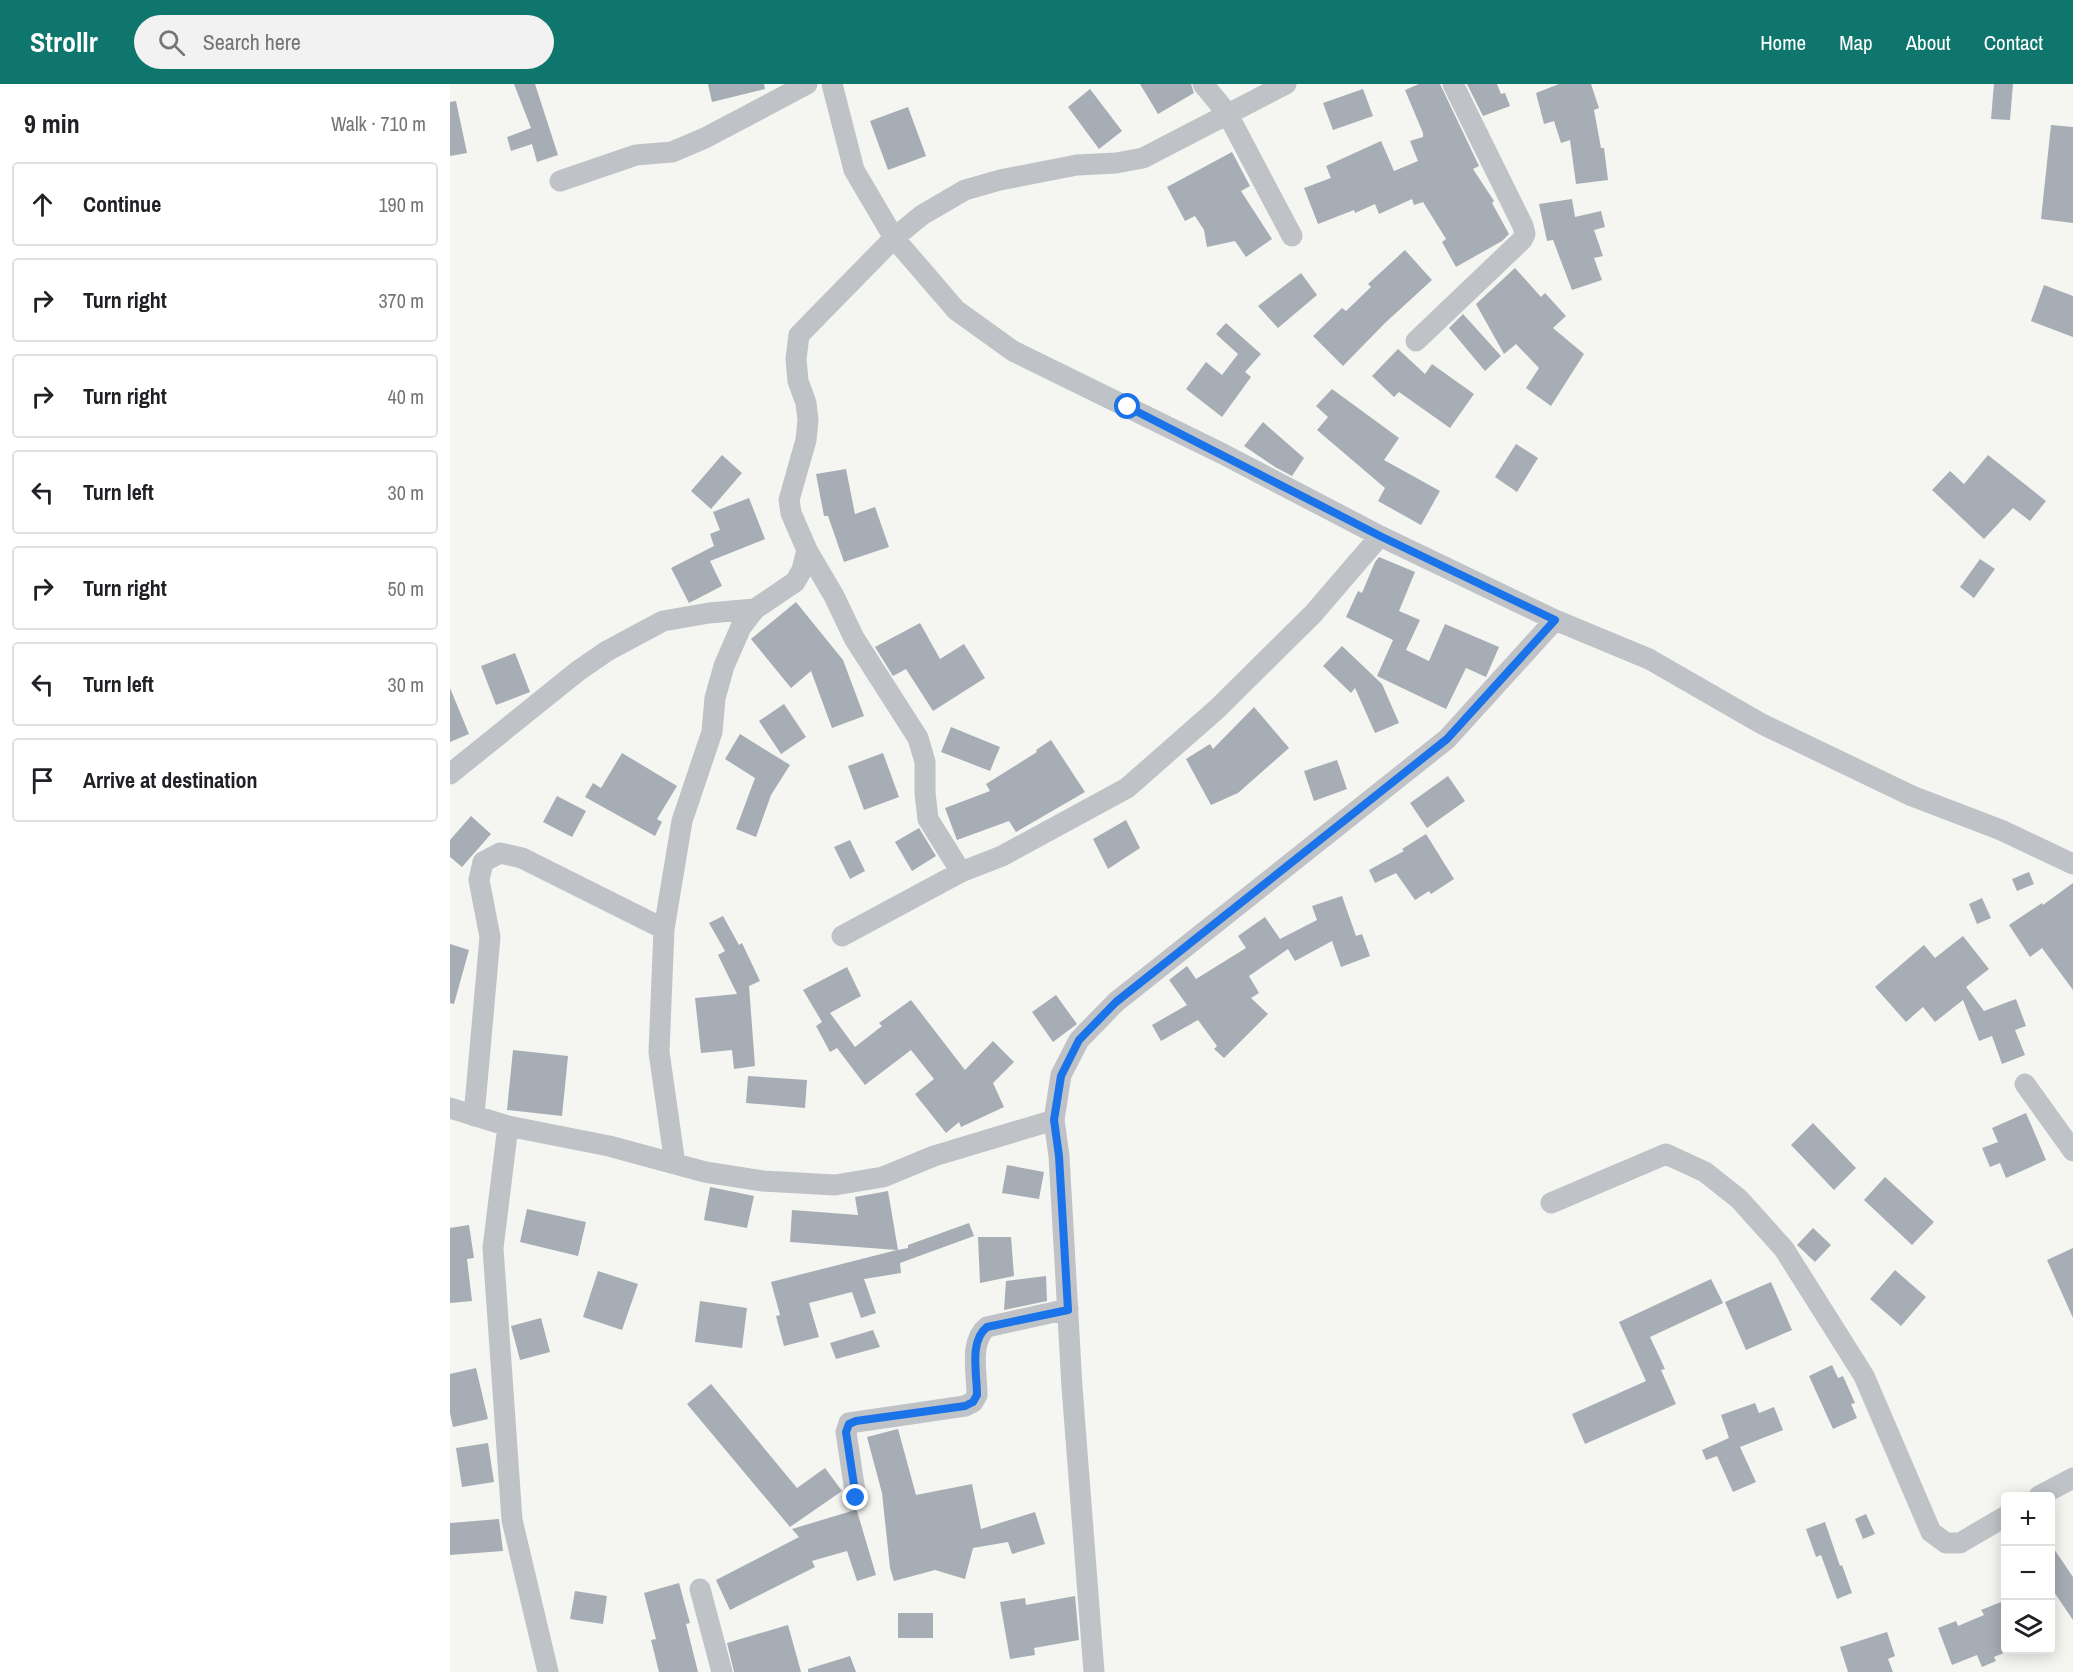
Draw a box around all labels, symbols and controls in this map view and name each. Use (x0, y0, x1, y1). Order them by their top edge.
search box (134, 15, 554, 69)
text: Strollr (30, 23, 98, 61)
icon: search (155, 26, 188, 59)
text: Search here (203, 27, 301, 57)
text: Home (1760, 28, 1806, 57)
text: Map (1839, 28, 1873, 57)
text: About (1906, 28, 1951, 57)
text: Contact (1984, 28, 2043, 57)
text: 9 min (24, 106, 80, 141)
text: Walk · 710 m (331, 110, 426, 137)
icon: ahead (26, 188, 59, 221)
text: Continue (83, 189, 161, 219)
text: 190 m (378, 191, 424, 218)
icon: right (26, 284, 59, 317)
text: Turn right (83, 285, 167, 315)
text: 370 m (378, 287, 424, 314)
icon: right (26, 380, 59, 413)
text: Turn right (83, 381, 167, 411)
text: 40 m (388, 383, 424, 410)
route start (1114, 393, 1140, 419)
icon: left (26, 476, 59, 509)
text: Turn left (83, 477, 154, 507)
text: 30 m (388, 479, 424, 506)
icon: right (26, 572, 59, 605)
text: Turn right (83, 573, 167, 603)
text: 50 m (388, 575, 424, 602)
icon: left (26, 668, 59, 701)
text: Turn left (83, 669, 154, 699)
text: 30 m (388, 671, 424, 698)
icon: arrive (26, 764, 59, 797)
text: Arrive at destination (83, 765, 257, 795)
route end (842, 1484, 868, 1510)
map controls (2001, 1492, 2055, 1654)
button: + (2001, 1492, 2055, 1546)
button: − (2001, 1546, 2055, 1600)
button: layers (2001, 1600, 2055, 1654)

